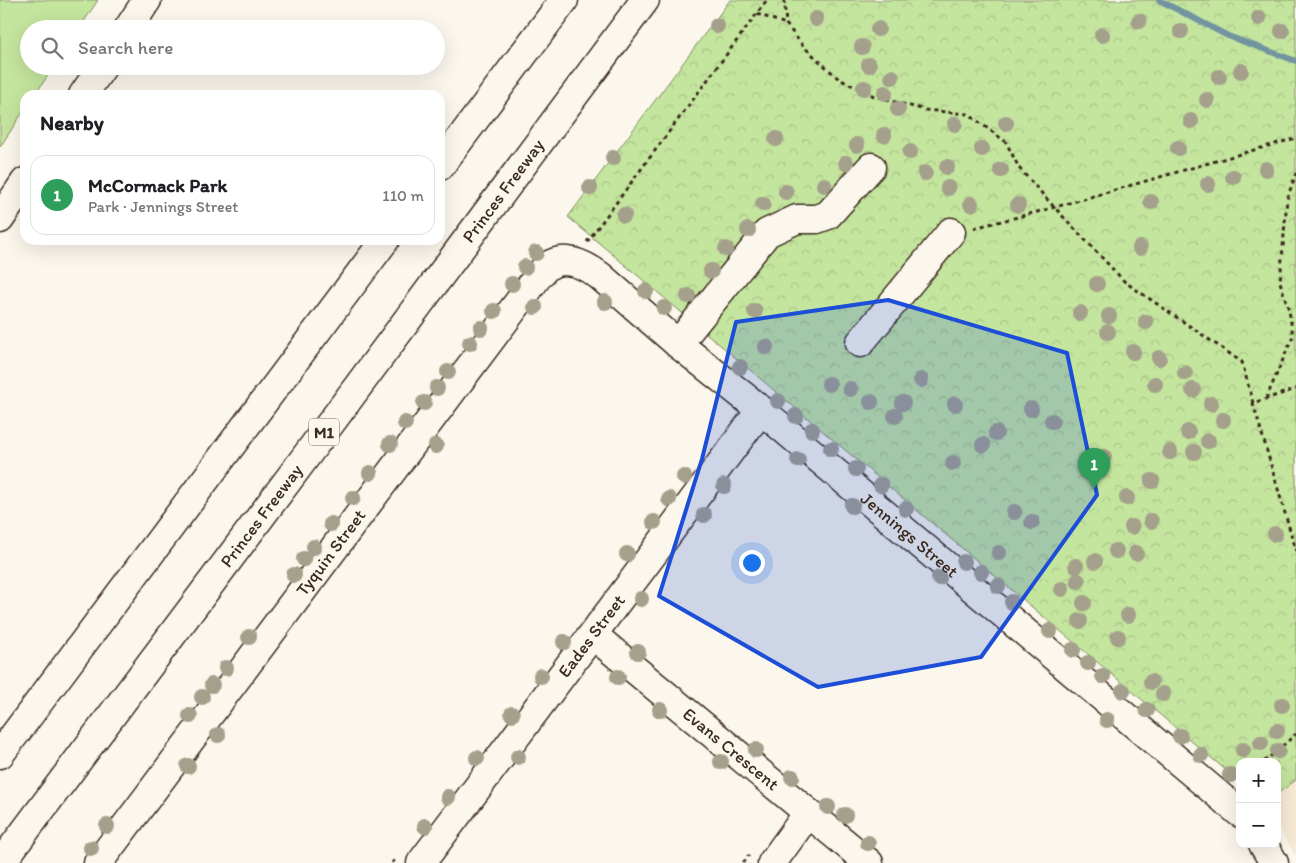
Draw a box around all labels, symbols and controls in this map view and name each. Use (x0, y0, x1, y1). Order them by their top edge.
search box (20, 20, 445, 75)
icon: search (38, 34, 66, 62)
text: Search here (78, 36, 173, 59)
text: Nearby (40, 110, 104, 135)
street label: Princes Freeway (457, 134, 549, 247)
text: McCormack Park (88, 174, 227, 197)
text: 1 (53, 186, 61, 205)
text: 110 m (382, 186, 424, 205)
text: Park · Jennings Street (88, 197, 238, 216)
road number: M1 (309, 418, 339, 446)
pin: 1 (1078, 448, 1110, 489)
street label: Princes Freeway (216, 459, 308, 572)
street label: Jennings Street (856, 487, 963, 583)
street label: Tyquin Street (291, 505, 371, 600)
your location (739, 550, 765, 576)
street label: Eades Street (553, 590, 630, 682)
street label: Evans Crescent (678, 703, 784, 795)
map controls (1236, 758, 1281, 848)
button: + (1236, 758, 1281, 803)
button: − (1236, 803, 1281, 848)

